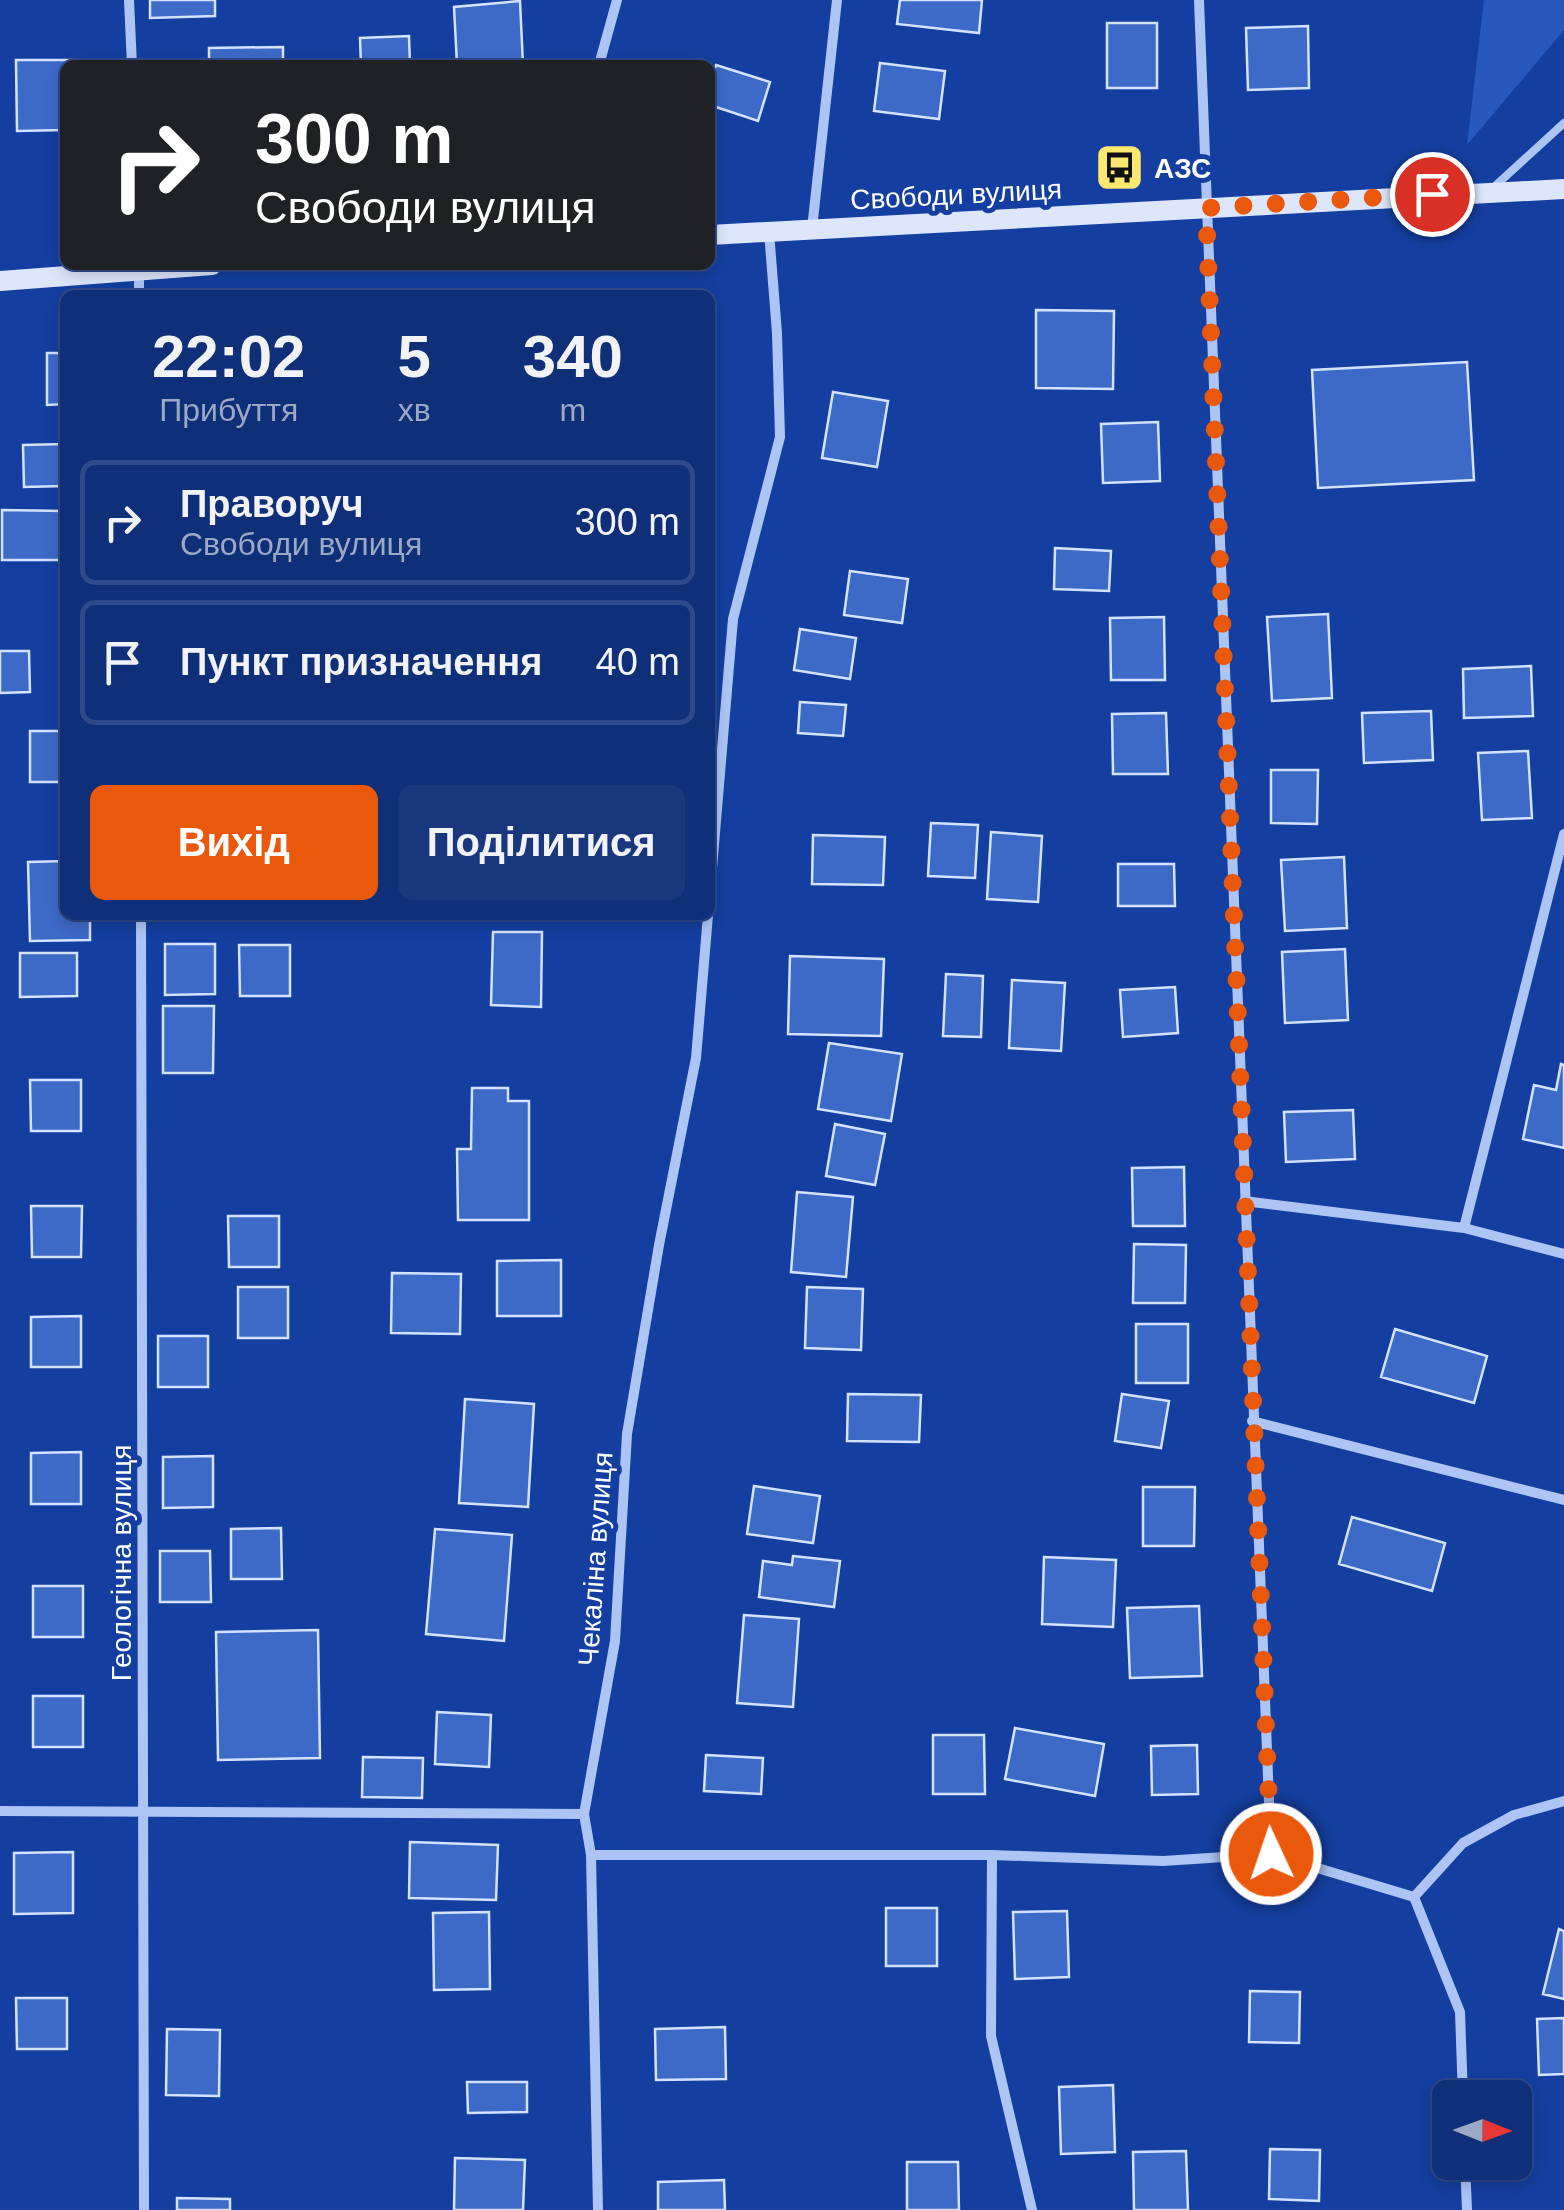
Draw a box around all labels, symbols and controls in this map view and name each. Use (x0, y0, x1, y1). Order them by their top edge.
icon: right (90, 100, 220, 230)
text: 300 m (255, 100, 453, 178)
bus stop icon: АЗС (1093, 142, 1145, 194)
pin (1390, 152, 1475, 237)
place label: АЗС (1154, 153, 1211, 184)
icon: arrive (1405, 167, 1460, 222)
street label: Свободи вулиця (849, 173, 1063, 216)
text: Свободи вулиця (255, 182, 596, 233)
text: 22:02 (152, 323, 305, 390)
text: 5 (397, 323, 431, 390)
text: 340 (523, 323, 623, 390)
text: Прибуття (159, 392, 298, 428)
text: хв (398, 392, 431, 428)
text: m (560, 392, 586, 428)
text: Праворуч (180, 483, 364, 525)
icon: right (95, 495, 150, 550)
text: 300 m (574, 501, 680, 543)
text: Свободи вулиця (180, 526, 422, 562)
icon: arrive (95, 635, 150, 690)
text: Пункт призначення (180, 641, 542, 683)
text: 40 m (596, 641, 680, 683)
button: Вихід (90, 785, 378, 900)
button: Поділитися (398, 785, 685, 900)
street label: Геологічна вулиця (106, 1445, 137, 1681)
street label: Чекаліна вулиця (573, 1451, 618, 1667)
position arrow (1219, 1802, 1323, 1906)
north arrow (1432, 2080, 1532, 2180)
map controls (1432, 2080, 1532, 2180)

